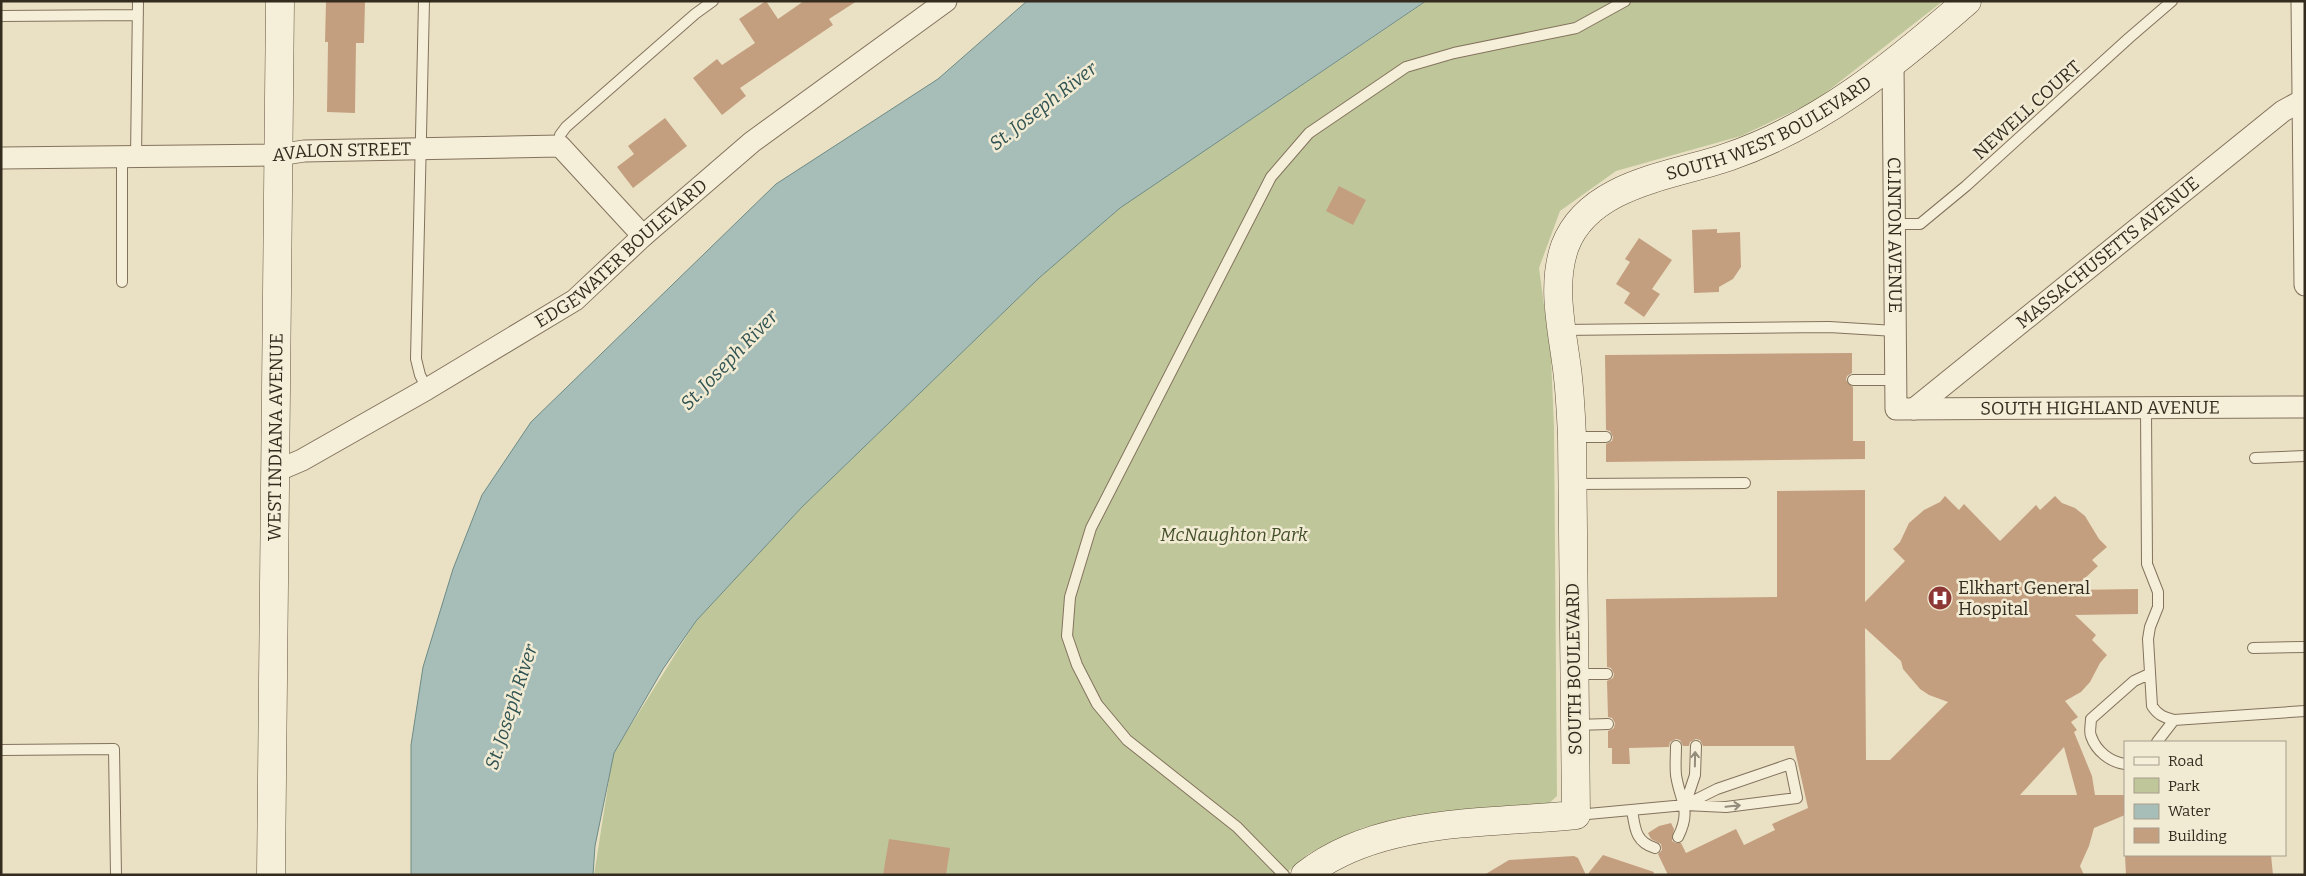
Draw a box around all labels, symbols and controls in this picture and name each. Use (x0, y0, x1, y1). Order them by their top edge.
water label: St. Joseph River (985, 56, 1102, 155)
street label: NEWELL COURT (1969, 56, 2086, 164)
street label: SOUTH WEST BOULEVARD (1663, 71, 1876, 185)
street label: AVALON STREET (272, 138, 412, 166)
street label: CLINTON AVENUE (1883, 157, 1906, 313)
street label: MASSACHUSETTS AVENUE (2012, 172, 2204, 333)
street label: EDGEWATER BOULEVARD (531, 175, 712, 332)
water label: St. Joseph River (676, 304, 783, 415)
street label: WEST INDIANA AVENUE (263, 333, 288, 541)
street label: SOUTH HIGHLAND AVENUE (1980, 396, 2220, 420)
park label: McNaughton Park (1160, 524, 1308, 546)
place label: Elkhart General Hospital (1958, 577, 2090, 620)
street label: SOUTH BOULEVARD (1562, 583, 1586, 755)
hospital icon: Elkhart General Hospital (1927, 585, 1953, 611)
water label: St. Joseph River (480, 640, 542, 772)
legend (2124, 741, 2286, 856)
one-way arrow (1691, 751, 1700, 767)
text: Road (2168, 752, 2203, 770)
text: Park (2168, 777, 2200, 795)
one-way arrow (1725, 801, 1741, 811)
text: Water (2168, 802, 2211, 820)
text: Building (2168, 827, 2227, 845)

